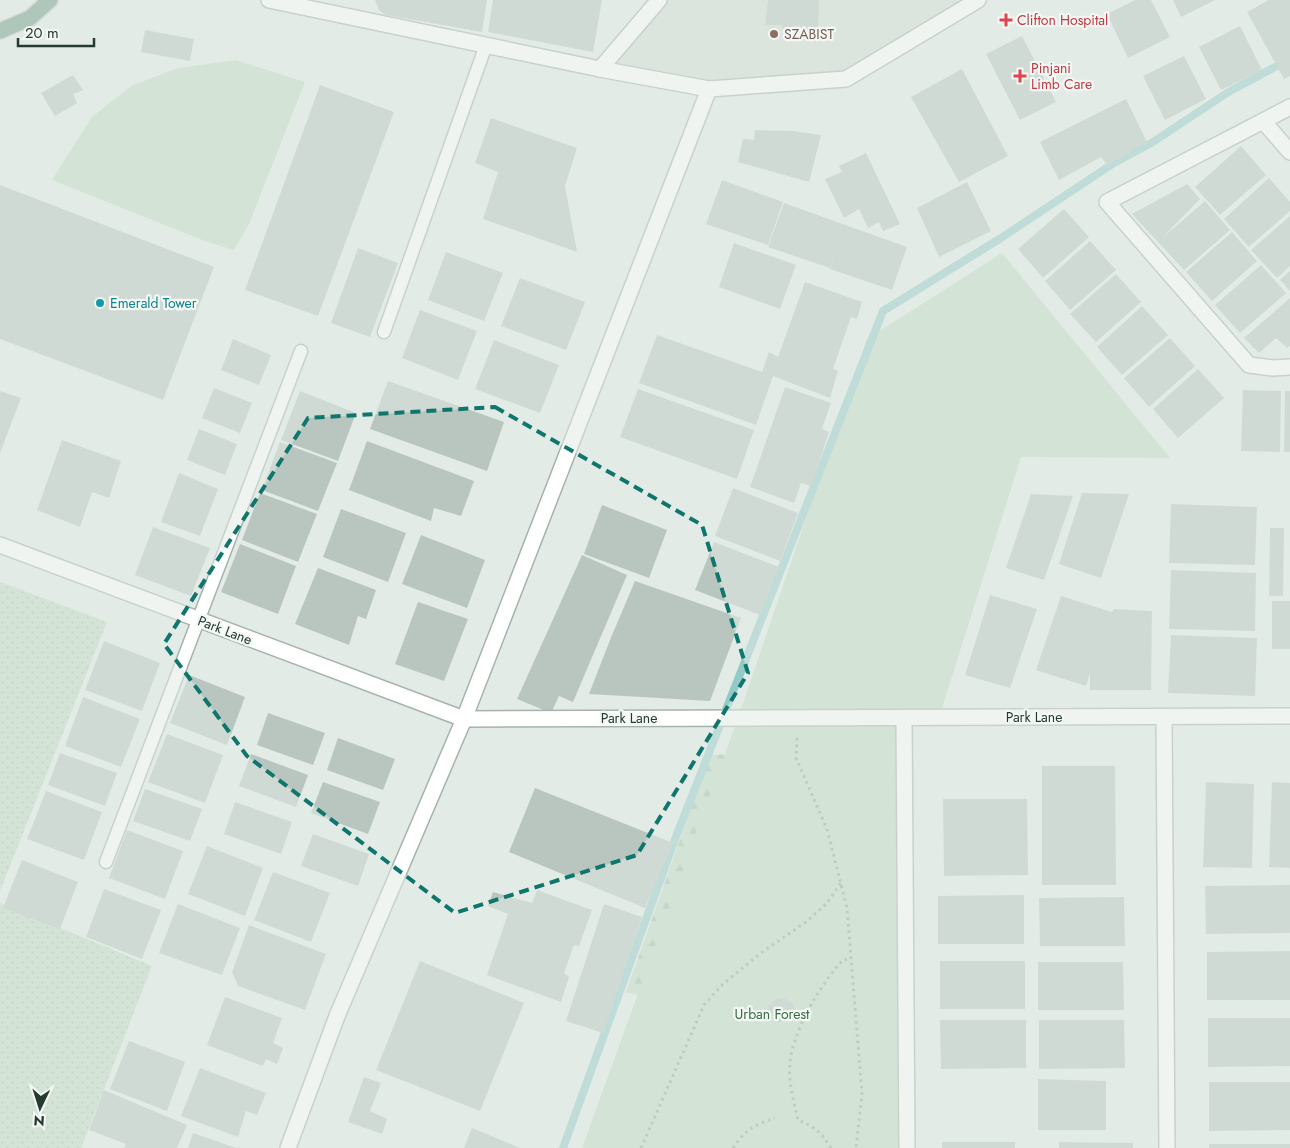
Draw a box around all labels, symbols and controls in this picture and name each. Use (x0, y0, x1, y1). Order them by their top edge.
place label: Clifton Hospital (1017, 10, 1108, 30)
marker: Clifton Hospital (999, 13, 1013, 27)
scale bar (18, 15, 94, 47)
text: 20 m (25, 22, 59, 44)
place label: SZABIST (784, 24, 834, 44)
marker: SZABIST (768, 28, 780, 40)
place label: Pinjani Limb Care (1031, 58, 1092, 94)
marker: Pinjani Limb Care (1013, 69, 1027, 83)
place label: Emerald Tower (110, 293, 197, 313)
marker: Emerald Tower (94, 297, 106, 309)
street label: Park Lane (195, 610, 255, 650)
street label: Park Lane (1006, 707, 1062, 727)
street label: Park Lane (601, 708, 657, 728)
park label: Urban Forest (735, 1004, 810, 1024)
north arrow (15, 1083, 65, 1133)
text: N (33, 1111, 45, 1131)

